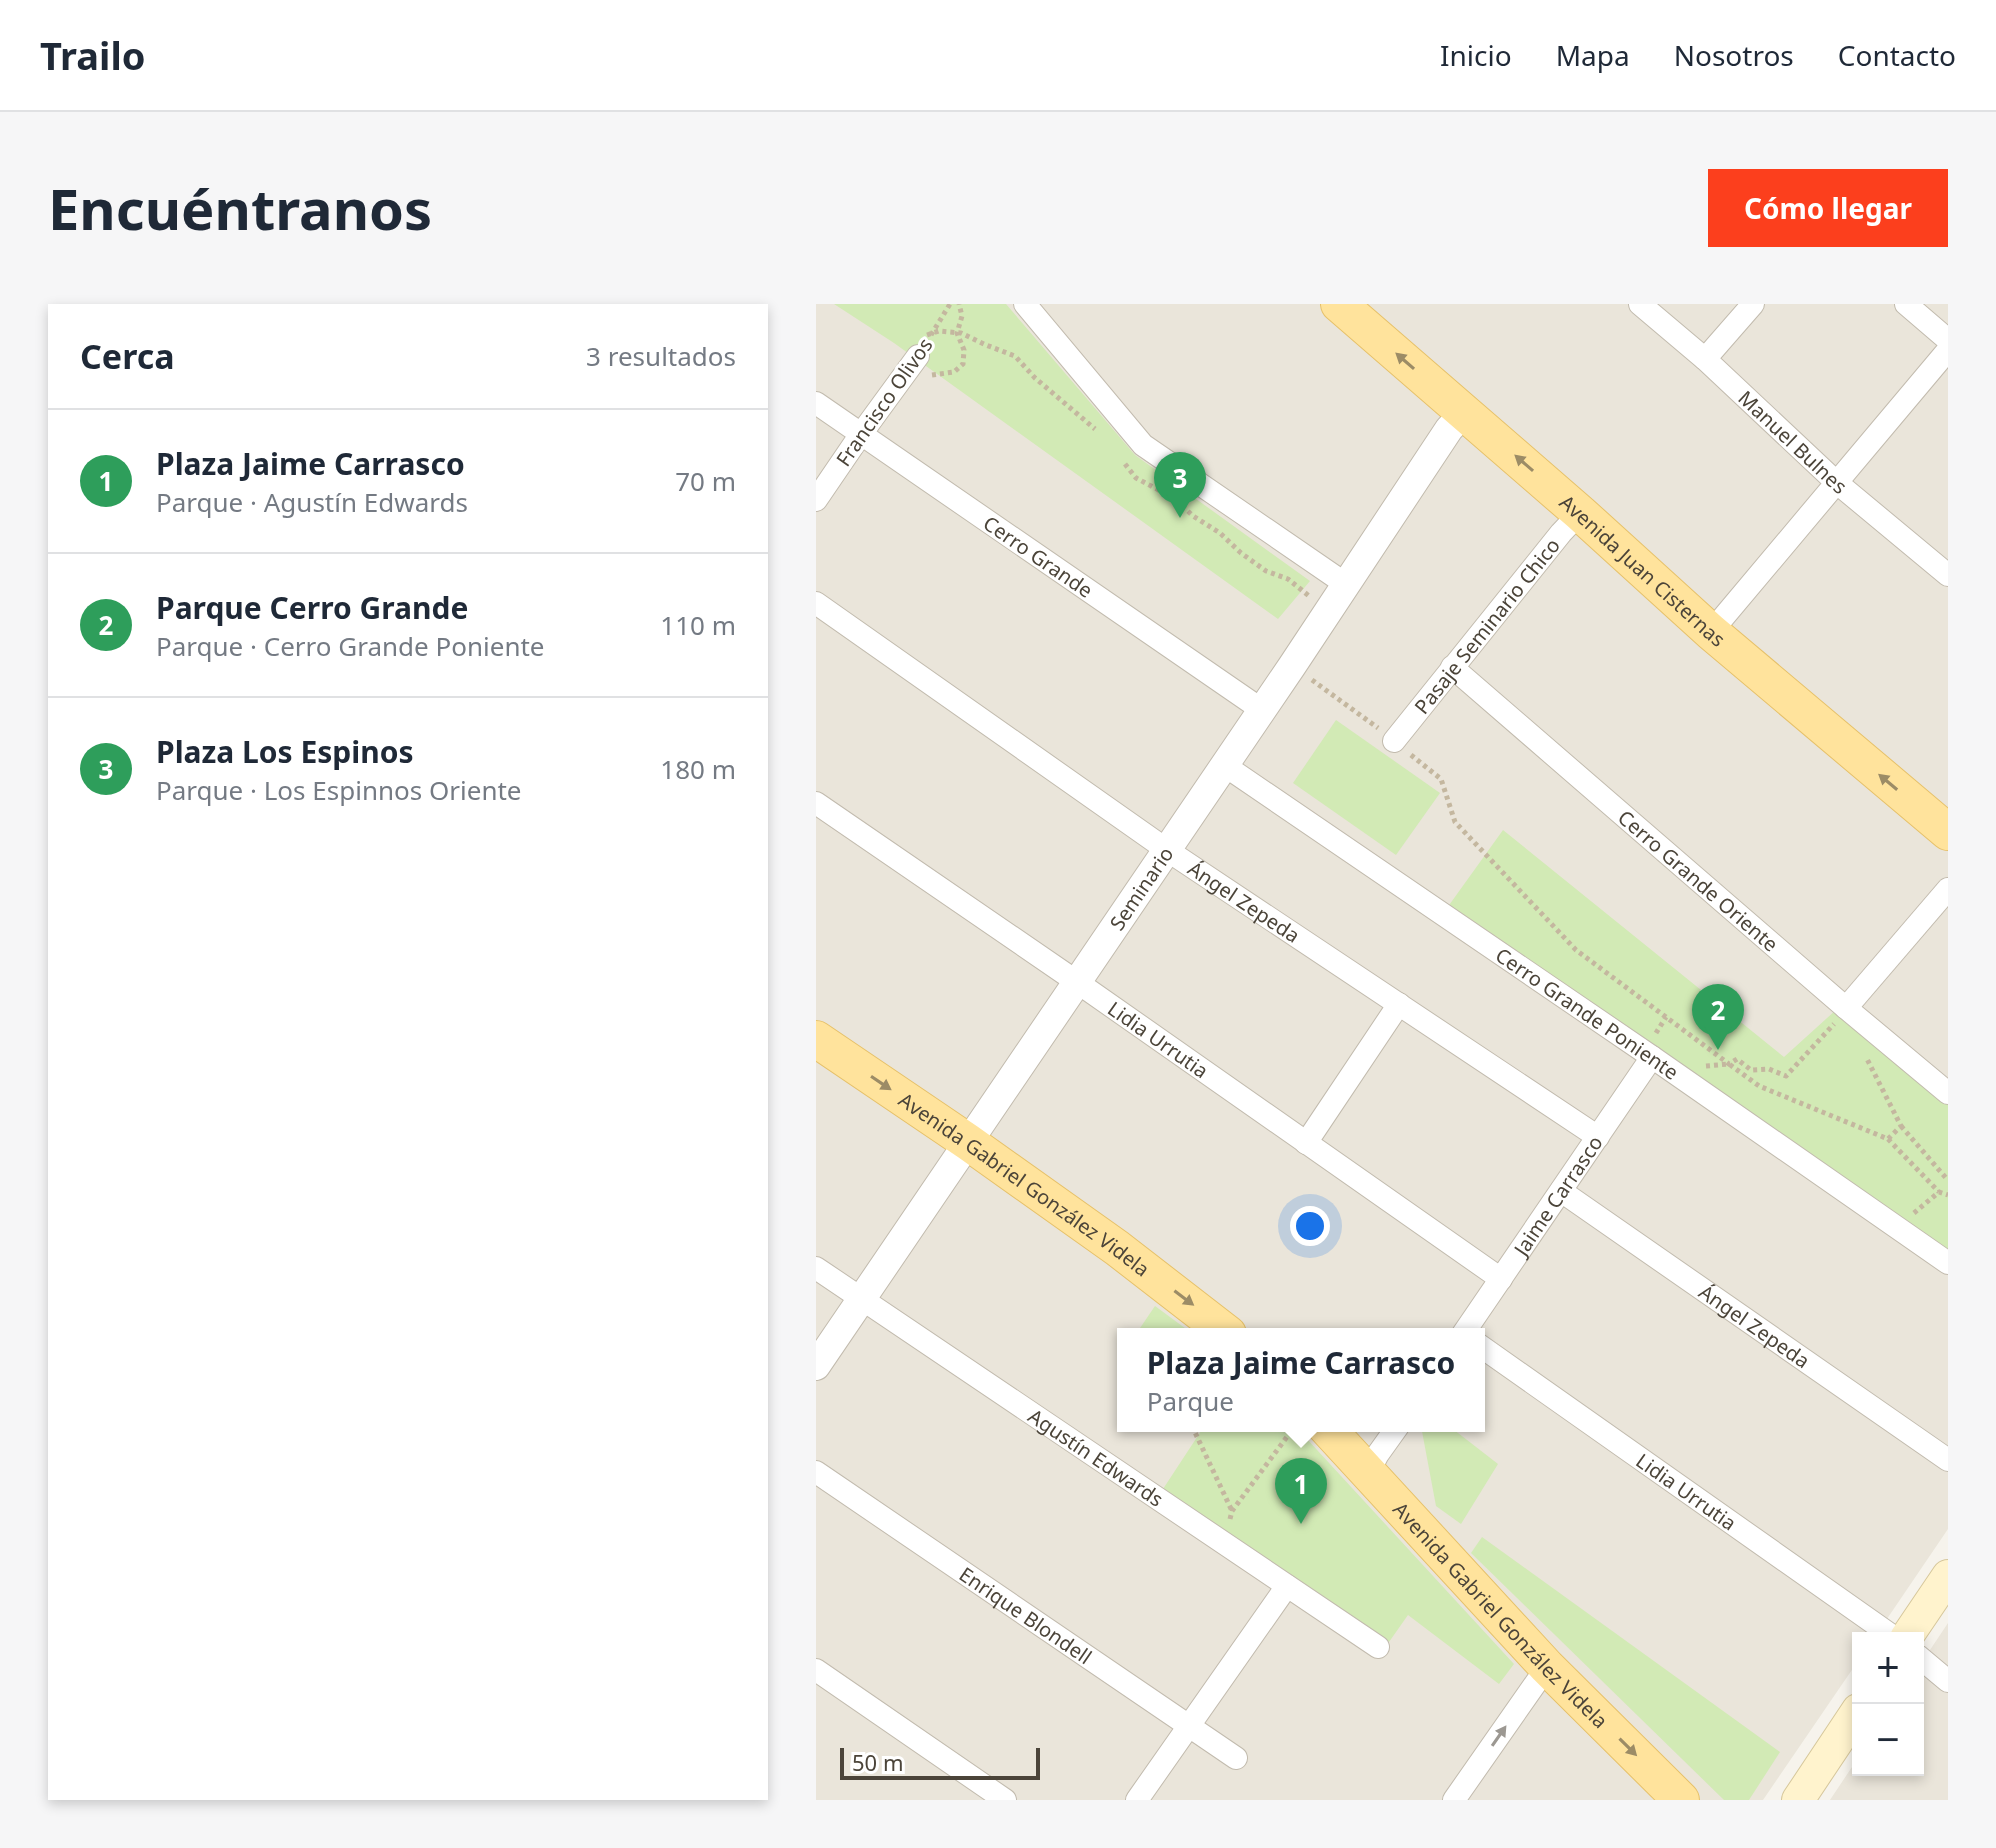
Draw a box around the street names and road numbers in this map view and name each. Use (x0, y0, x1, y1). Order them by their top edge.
street label: Francisco Olivos (830, 332, 938, 472)
street label: Manuel Bulnes (1733, 384, 1853, 499)
street label: Avenida Juan Cisternas (1554, 488, 1731, 652)
street label: Cerro Grande (978, 509, 1098, 603)
street label: Pasaje Seminario Chico (1408, 532, 1565, 719)
street label: Cerro Grande Oriente (1613, 804, 1784, 957)
street label: Seminario (1103, 841, 1179, 935)
street label: Ángel Zepeda (1183, 854, 1305, 948)
street label: Cerro Grande Poniente (1491, 941, 1684, 1085)
street label: Lidia Urrutia (1103, 995, 1214, 1084)
street label: Avenida Gabriel González Videla (894, 1086, 1156, 1282)
street label: Jaime Carrasco (1506, 1130, 1608, 1262)
street label: Ángel Zepeda (1694, 1278, 1815, 1374)
street label: Agustín Edwards (1024, 1402, 1169, 1512)
street label: Lidia Urrutia (1631, 1447, 1742, 1536)
street label: Avenida Gabriel González Videla (1388, 1496, 1614, 1734)
street label: Enrique Blondell (954, 1560, 1097, 1670)

